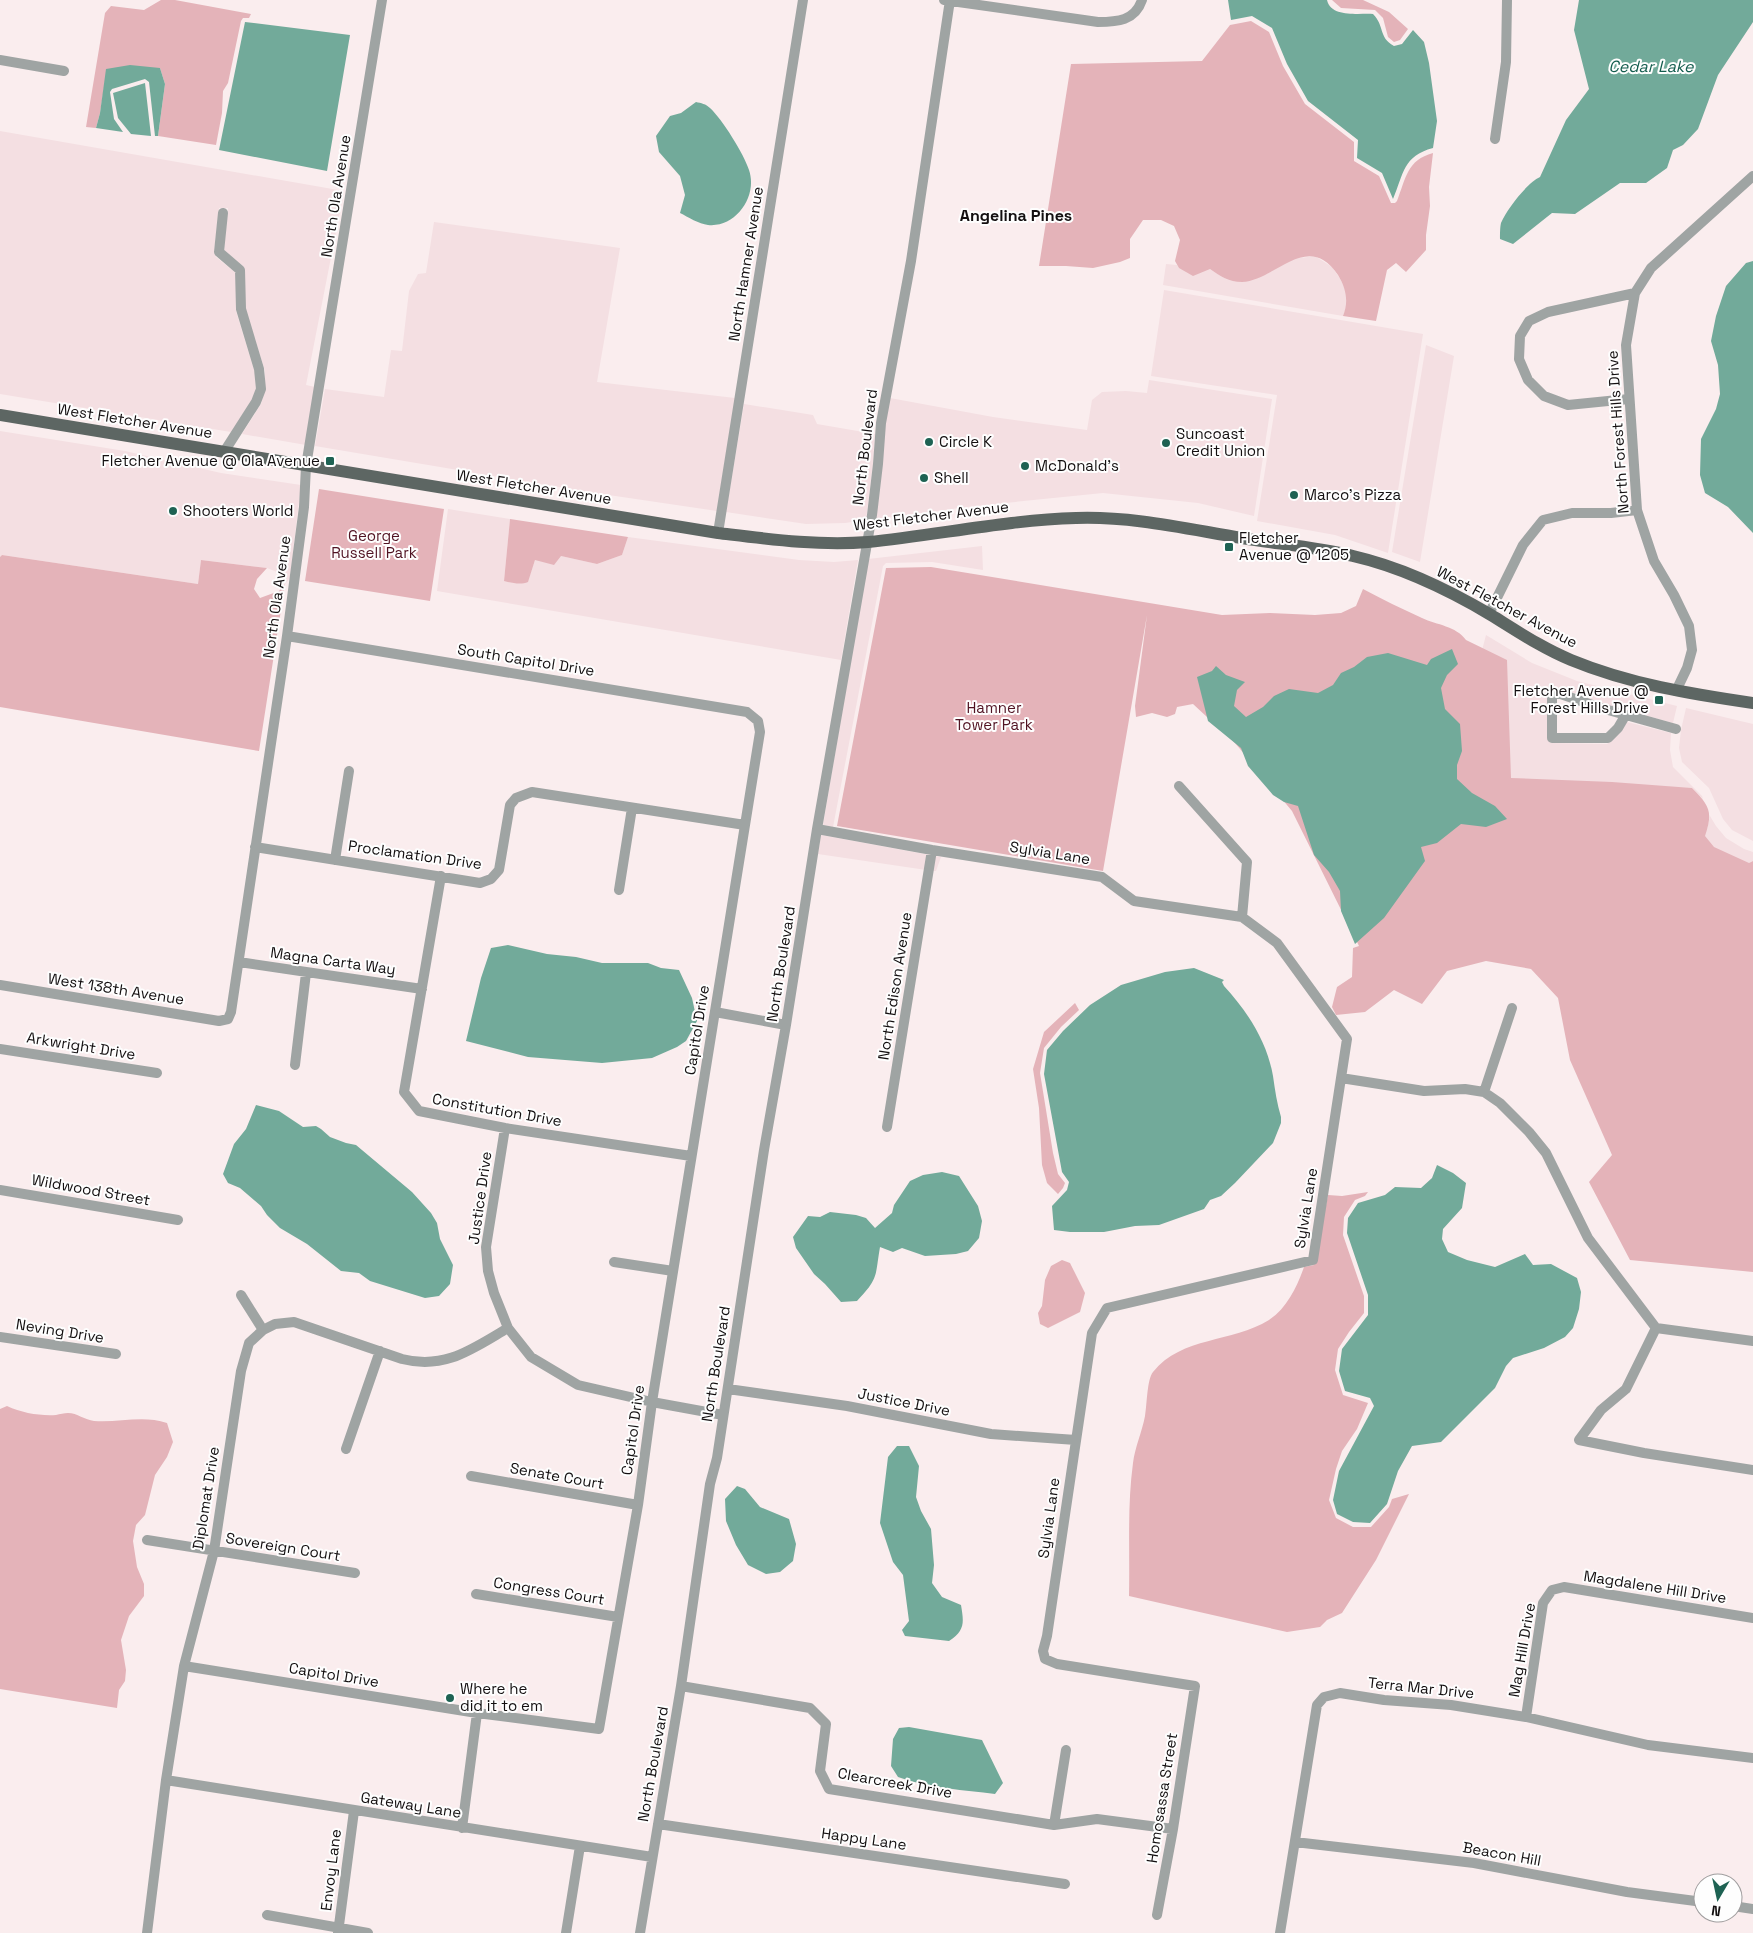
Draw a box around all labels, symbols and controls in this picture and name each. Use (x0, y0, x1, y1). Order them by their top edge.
water label: Cedar Lake (1609, 56, 1694, 77)
street label: North Ola Avenue (316, 133, 355, 259)
street label: North Hamner Avenue (724, 185, 767, 343)
district label: Angelina Pines (960, 205, 1072, 226)
street label: North Forest Hills Drive (1602, 350, 1633, 514)
street label: North Boulevard (848, 388, 881, 506)
street label: West Fletcher Avenue (56, 399, 214, 442)
place label: Suncoast Credit Union (1176, 424, 1265, 460)
place label: Circle K (939, 432, 992, 451)
marker: Circle K (923, 436, 935, 448)
marker: Suncoast Credit Union (1160, 437, 1172, 449)
place label: Fletcher Avenue @ Ola Avenue (102, 451, 320, 470)
marker: Fletcher Avenue @ Ola Avenue (324, 455, 336, 467)
place label: McDonald's (1035, 456, 1119, 475)
marker: McDonald's (1019, 460, 1031, 472)
street label: West Fletcher Avenue (455, 465, 613, 508)
place label: Shell (934, 468, 969, 487)
marker: Shell (918, 472, 930, 484)
place label: Marco's Pizza (1304, 485, 1401, 504)
marker: Marco's Pizza (1288, 489, 1300, 501)
street label: West Fletcher Avenue (852, 497, 1010, 534)
place label: Shooters World (183, 501, 293, 520)
marker: Shooters World (167, 505, 179, 517)
park label: George Russell Park (331, 526, 417, 562)
place label: Fletcher Avenue @ 1205 (1239, 528, 1349, 564)
street label: North Ola Avenue (258, 534, 295, 660)
marker: Fletcher Avenue @ 1205 (1223, 541, 1235, 553)
street label: West Fletcher Avenue (1434, 561, 1581, 652)
street label: South Capitol Drive (456, 639, 596, 680)
place label: Fletcher Avenue @ Forest Hills Drive (1513, 681, 1649, 717)
marker: Fletcher Avenue @ Forest Hills Drive (1653, 694, 1665, 706)
park label: Hamner Tower Park (955, 698, 1033, 734)
street label: Proclamation Drive (347, 836, 483, 873)
street label: Sylvia Lane (1008, 837, 1092, 868)
street label: North Boulevard (762, 905, 799, 1023)
street label: North Edison Avenue (873, 910, 916, 1061)
street label: Magna Carta Way (269, 942, 397, 979)
street label: West 138th Avenue (47, 968, 186, 1009)
street label: Capitol Drive (680, 983, 713, 1076)
street label: Arkwright Drive (25, 1028, 137, 1063)
street label: Constitution Drive (431, 1089, 564, 1130)
street label: Justice Drive (464, 1150, 495, 1246)
street label: Sylvia Lane (1290, 1166, 1321, 1250)
street label: Wildwood Street (30, 1170, 152, 1209)
street label: North Boulevard (697, 1305, 734, 1423)
street label: Neving Drive (15, 1314, 106, 1347)
street label: Capitol Drive (617, 1383, 648, 1476)
street label: Justice Drive (856, 1383, 952, 1420)
street label: Diplomat Drive (188, 1445, 223, 1551)
street label: Senate Court (508, 1458, 606, 1493)
street label: Sylvia Lane (1033, 1476, 1064, 1559)
street label: Sovereign Court (224, 1528, 342, 1565)
street label: Magdalene Hill Drive (1582, 1566, 1728, 1607)
street label: Congress Court (492, 1572, 606, 1609)
street label: Mag Hill Drive (1504, 1601, 1539, 1699)
street label: Capitol Drive (288, 1658, 381, 1691)
street label: Terra Mar Drive (1367, 1672, 1475, 1703)
place label: Where he did it to em (460, 1679, 543, 1715)
marker: Where he did it to em (444, 1692, 456, 1704)
street label: North Boulevard (633, 1705, 672, 1823)
street label: Homosassa Street (1142, 1731, 1181, 1864)
street label: Clearcreek Drive (836, 1763, 954, 1802)
street label: Gateway Lane (359, 1787, 463, 1822)
street label: Happy Lane (820, 1823, 908, 1854)
street label: Envoy Lane (316, 1828, 345, 1912)
street label: Beacon Hill (1461, 1837, 1543, 1870)
north arrow (1693, 1873, 1743, 1923)
text: N (1710, 1901, 1722, 1920)

